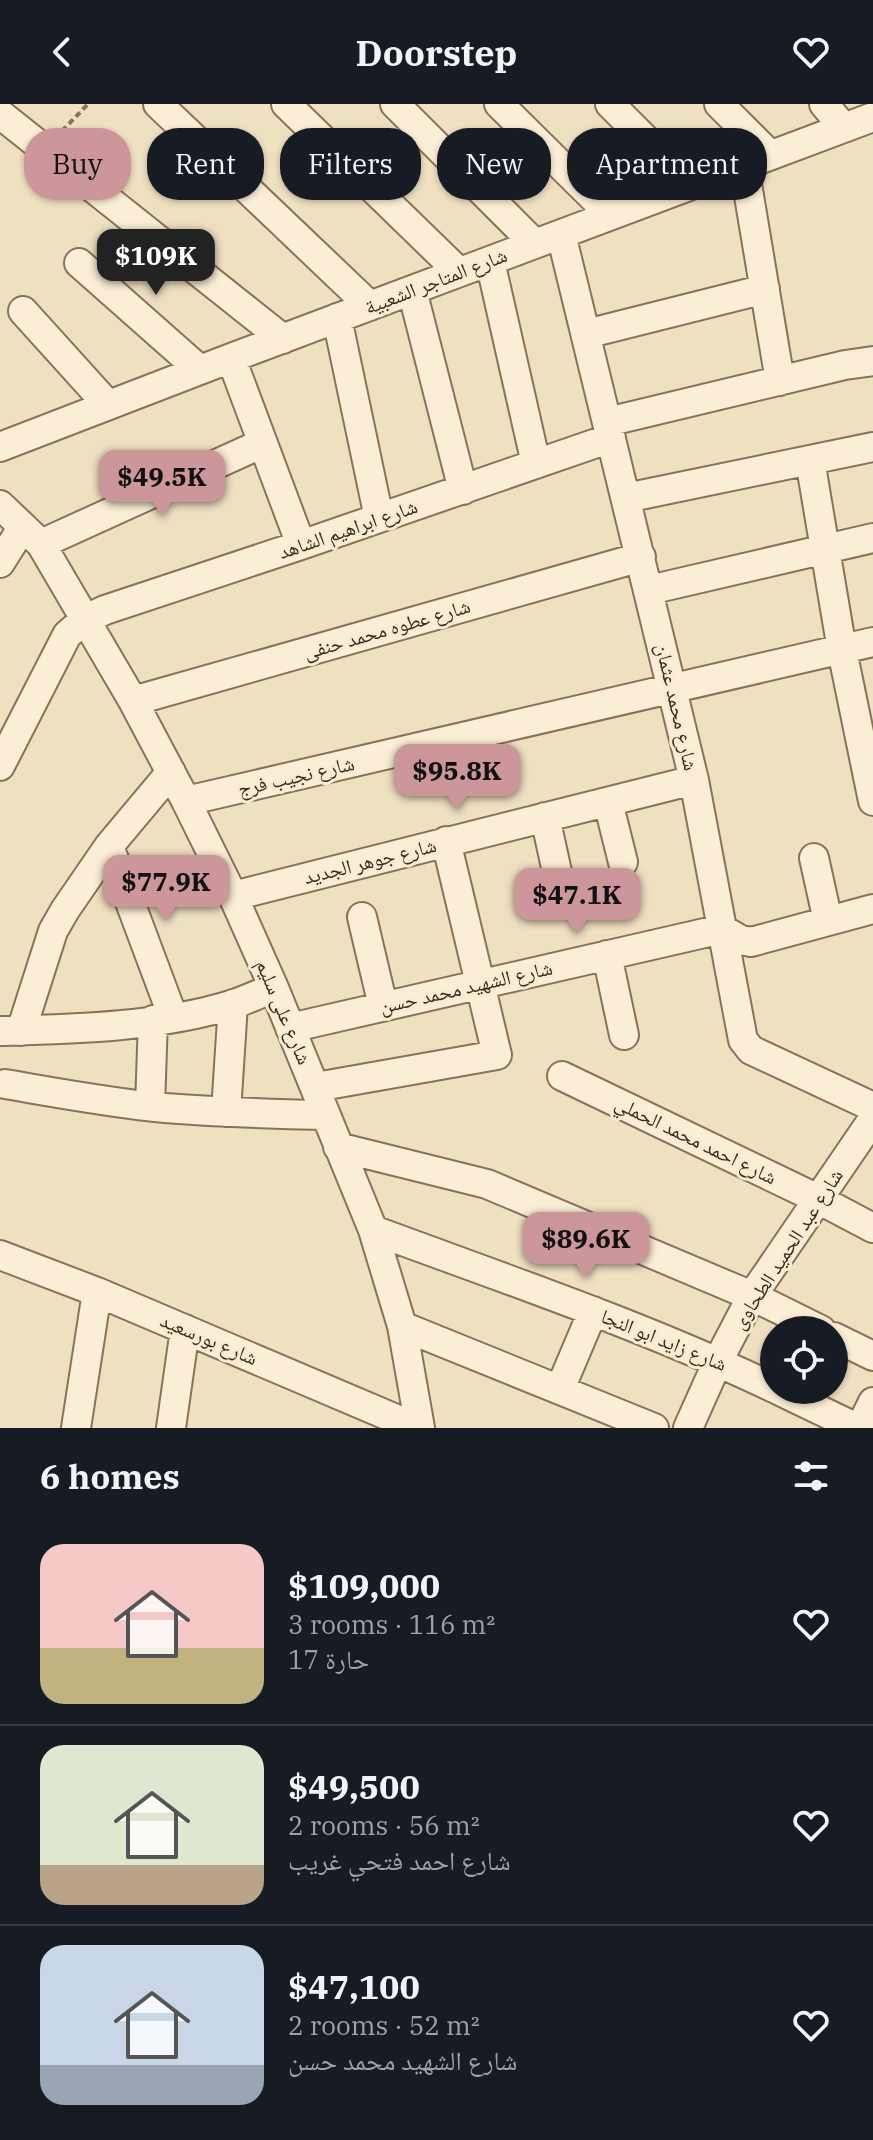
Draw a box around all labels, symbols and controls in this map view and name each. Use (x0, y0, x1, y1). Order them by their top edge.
text: Doorstep (356, 29, 517, 76)
icon: back (40, 30, 84, 74)
icon: heart (789, 30, 833, 74)
chip: Buy (24, 128, 131, 200)
chip: Rent (147, 128, 264, 200)
chip: Filters (280, 128, 421, 200)
chip: New (437, 128, 551, 200)
chip: Apartment (567, 128, 767, 200)
pin: $109K (100, 229, 212, 297)
text: $109K (115, 238, 197, 272)
street label: شارع المتاجر الشعبية (361, 241, 511, 320)
pin: $49.5K (97, 450, 227, 518)
text: $49.5K (117, 459, 207, 493)
street label: شارع ابراهيم الشاهد (275, 492, 421, 566)
street label: شارع عطوه محمد حنفى (300, 592, 473, 665)
street label: شارع محمد عثمان (650, 641, 705, 773)
pin: $95.8K (392, 744, 522, 812)
street label: شارع نجيب فرج (235, 749, 357, 802)
text: $95.8K (412, 753, 502, 787)
street label: شارع جوهر الجديد (301, 831, 439, 890)
pin: $77.9K (101, 855, 231, 923)
text: $77.9K (121, 864, 211, 898)
pin: $47.1K (512, 868, 642, 936)
text: $47.1K (532, 877, 622, 911)
street label: شارع الشهيد محمد حسن (377, 954, 555, 1020)
street label: شارع على سليم (249, 955, 319, 1069)
street label: شارع احمد محمد الحملي (610, 1089, 781, 1193)
street label: شارع عبد الحميد الطحاوى (725, 1163, 849, 1334)
pin: $89.6K (521, 1212, 651, 1280)
text: $89.6K (541, 1221, 631, 1255)
street label: شارع زايد ابو النجا (597, 1302, 731, 1377)
street label: شارع بورسعيد (156, 1306, 262, 1371)
map controls (760, 1316, 848, 1404)
button: locate (760, 1316, 848, 1404)
text: 6 homes (40, 1454, 180, 1498)
icon: filters (789, 1454, 833, 1498)
text: $109,000 (288, 1563, 440, 1607)
icon: home (104, 1576, 200, 1672)
icon: heart (789, 1602, 833, 1646)
text: 3 rooms · 116 m² (288, 1607, 495, 1641)
text: حارة 17 (288, 1642, 369, 1676)
text: $49,500 (288, 1764, 420, 1808)
icon: home (104, 1777, 200, 1873)
icon: heart (789, 1803, 833, 1847)
text: 2 rooms · 56 m² (288, 1808, 480, 1842)
text: شارع احمد فتحي غريب (288, 1843, 511, 1877)
text: $47,100 (288, 1964, 420, 2008)
icon: home (104, 1977, 200, 2073)
icon: heart (789, 2003, 833, 2047)
text: 2 rooms · 52 m² (288, 2008, 480, 2042)
text: شارع الشهيد محمد حسن (288, 2043, 517, 2077)

